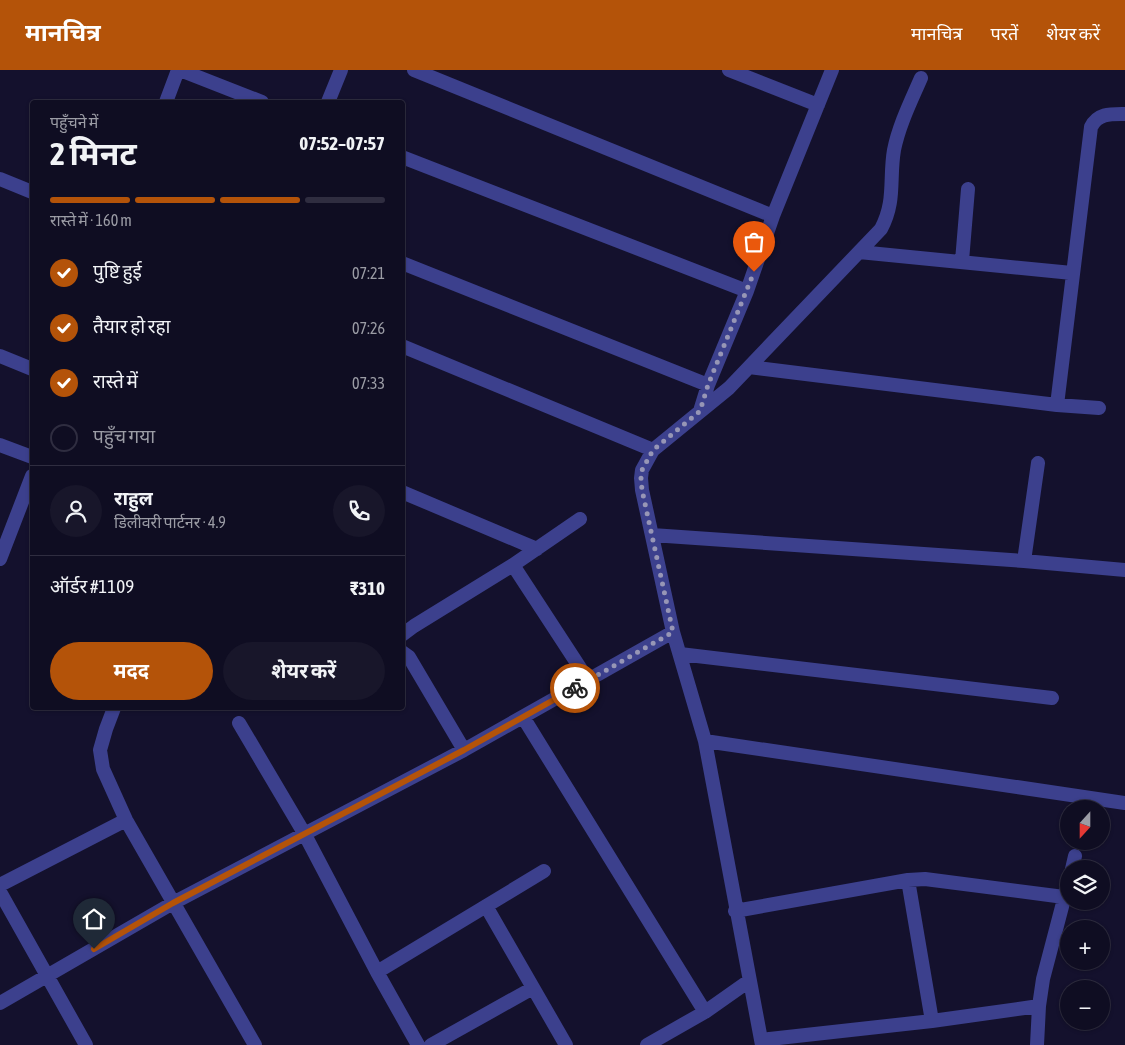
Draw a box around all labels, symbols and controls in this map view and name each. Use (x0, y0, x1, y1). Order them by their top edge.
text: मानचित्र (25, 19, 101, 46)
text: मानचित्र (911, 23, 962, 44)
text: परतें (990, 23, 1018, 44)
text: शेयर करें (1046, 23, 1100, 44)
text: पहुँचने में (50, 113, 98, 131)
text: 07:52–07:57 (299, 132, 385, 154)
text: 2 मिनट (50, 135, 137, 172)
text: रास्ते में · 160 m (50, 211, 132, 229)
pin (733, 221, 775, 272)
icon: bag (740, 228, 768, 256)
icon: check (50, 259, 78, 287)
text: पुष्टि हुई (93, 260, 142, 282)
text: 07:21 (352, 264, 385, 282)
icon: check (50, 314, 78, 342)
text: तैयार हो रहा (93, 315, 171, 337)
text: 07:26 (352, 319, 385, 337)
icon: check (50, 369, 78, 397)
text: रास्ते में (93, 370, 138, 392)
text: 07:33 (352, 374, 385, 392)
text: पहुँच गया (93, 425, 155, 447)
button: person (50, 485, 102, 537)
button: phone (333, 485, 385, 537)
text: राहुल (114, 487, 153, 509)
text: डिलीवरी पार्टनर · 4.9 (114, 513, 226, 531)
text: ऑर्डर #1109 (50, 575, 134, 597)
text: ₹310 (350, 577, 385, 599)
button: मदद (50, 642, 213, 700)
button: शेयर करें (223, 642, 385, 700)
courier (550, 663, 600, 713)
icon: bike (561, 674, 589, 702)
north arrow (1060, 800, 1110, 850)
map controls (1060, 800, 1110, 1030)
button: layers (1060, 860, 1110, 910)
pin (73, 898, 115, 949)
icon: home (80, 905, 108, 933)
button: + (1060, 920, 1110, 970)
button: − (1060, 980, 1110, 1030)

